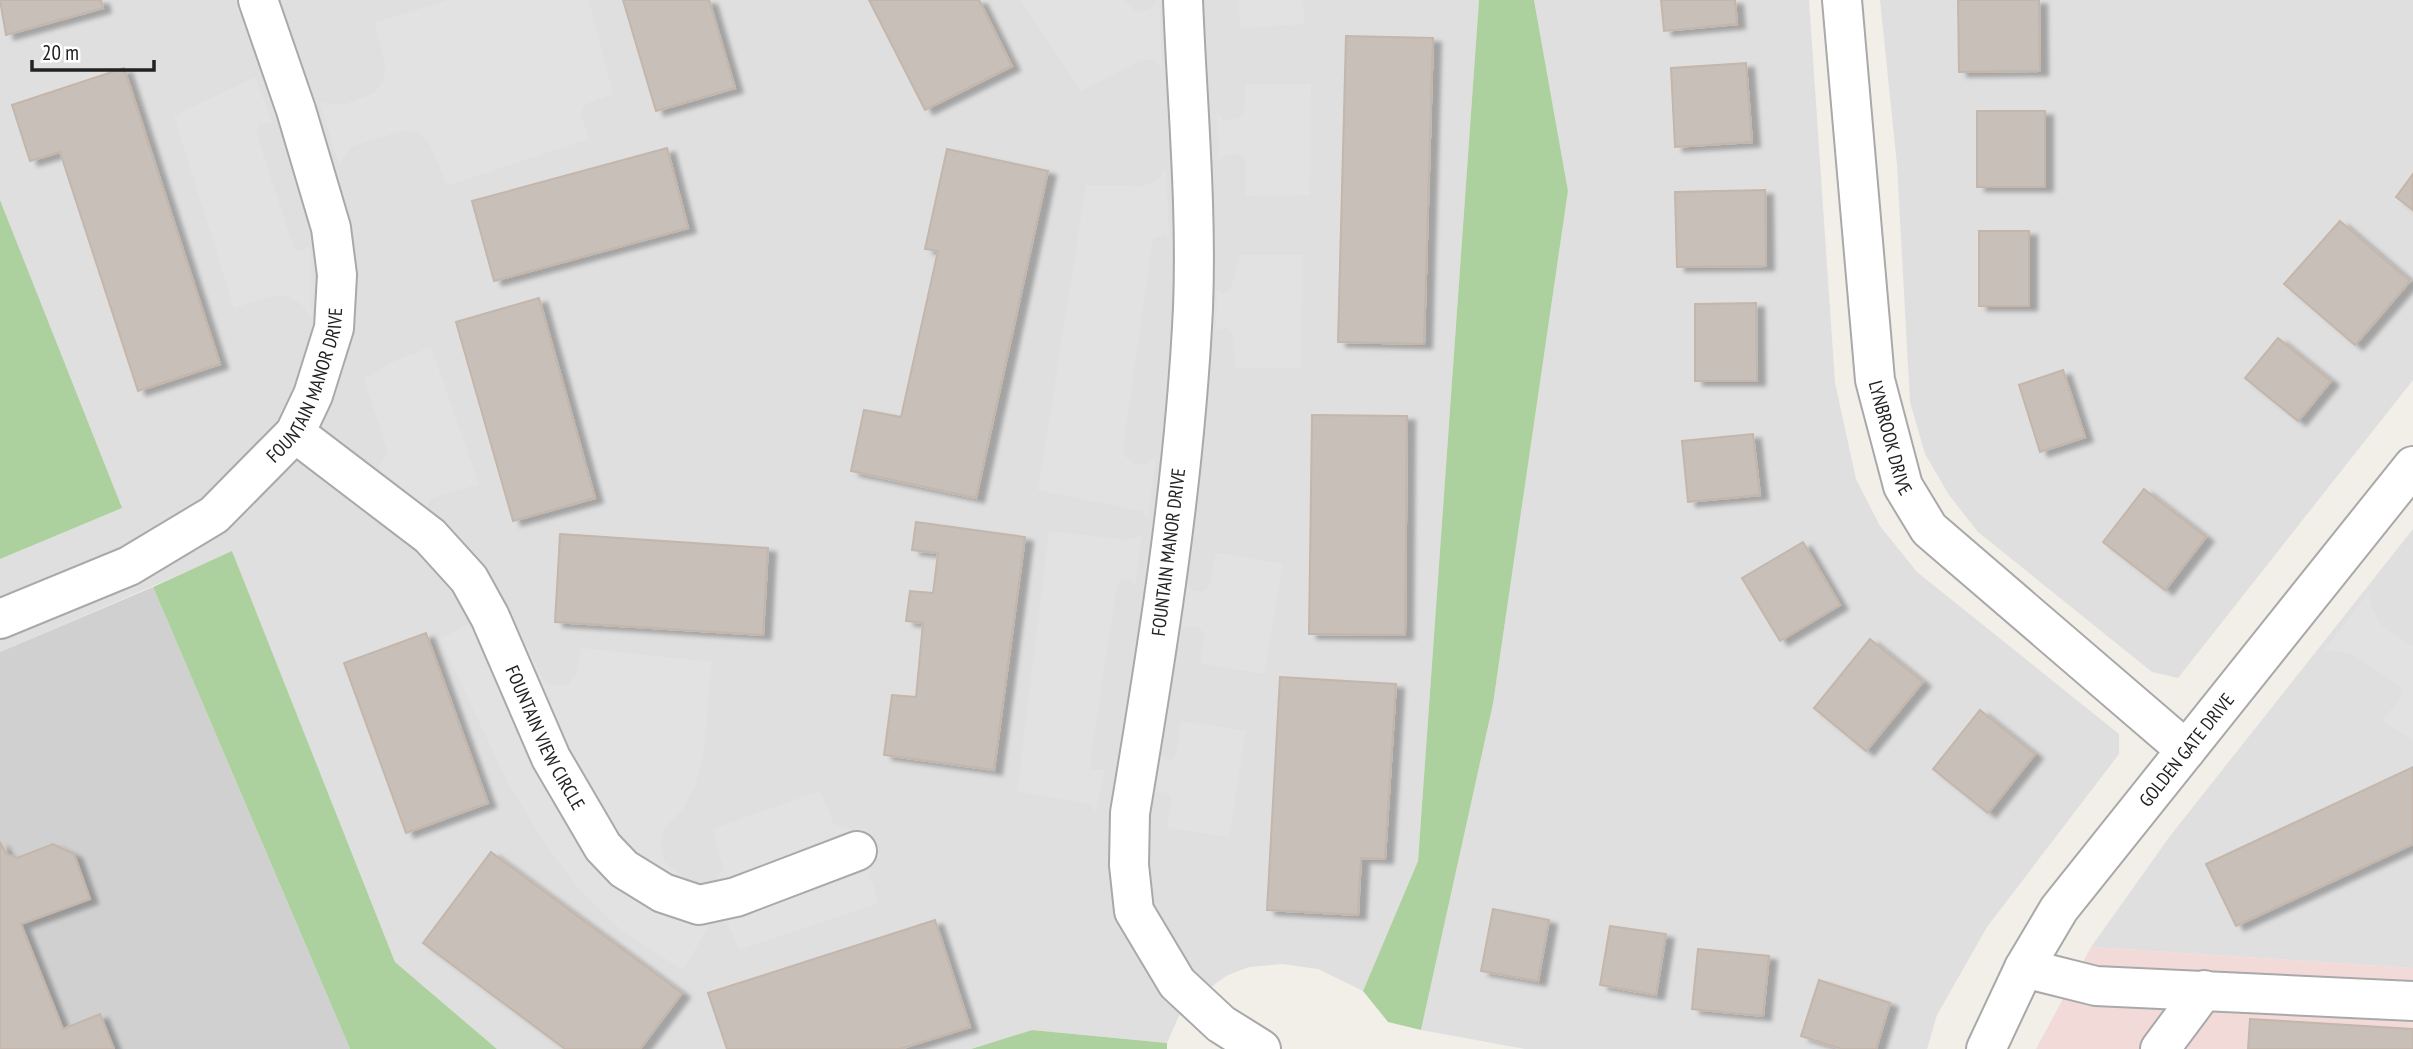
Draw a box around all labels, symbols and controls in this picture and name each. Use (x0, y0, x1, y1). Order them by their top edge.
scale bar (32, 28, 154, 72)
text: 20 m (42, 39, 79, 66)
street label: FOUNTAIN MANOR DRIVE (261, 307, 347, 467)
street label: LYNBROOK DRIVE (1864, 378, 1918, 499)
street label: FOUNTAIN MANOR DRIVE (1146, 467, 1190, 637)
street label: FOUNTAIN VIEW CIRCLE (500, 662, 591, 814)
street label: GOLDEN GATE DRIVE (2134, 688, 2239, 811)

